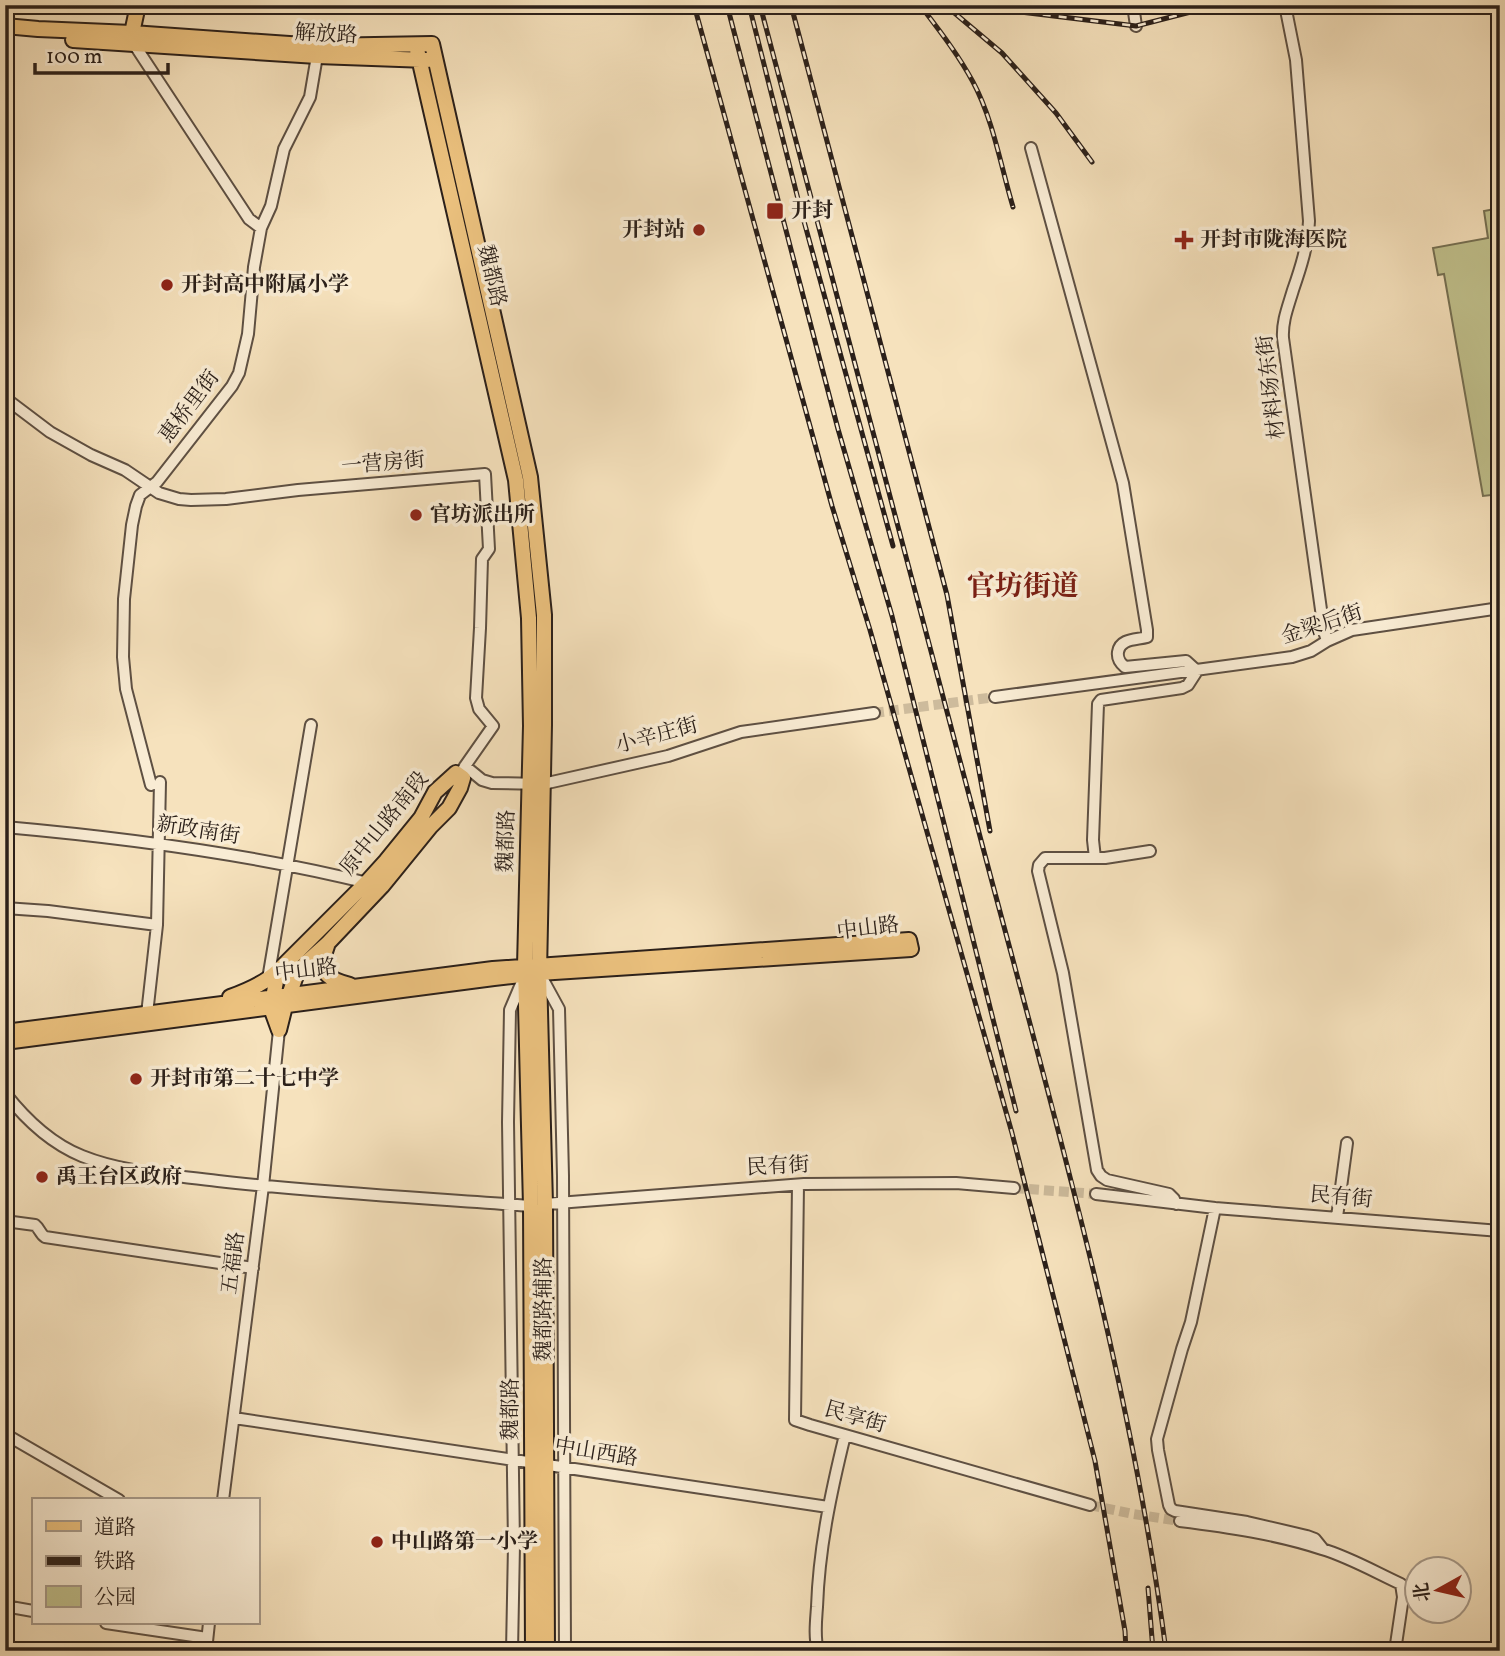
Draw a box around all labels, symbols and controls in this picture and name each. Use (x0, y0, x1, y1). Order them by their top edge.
street label: 解放路 (294, 19, 358, 51)
scale bar (35, 32, 168, 76)
text: 100 m (46, 43, 103, 72)
place label: 开封 (791, 197, 833, 226)
marker: 开封 (765, 201, 785, 221)
place label: 开封站 (622, 216, 685, 245)
marker: 开封站 (691, 222, 707, 238)
place label: 开封市陇海医院 (1200, 226, 1347, 255)
marker: 开封市陇海医院 (1174, 230, 1194, 250)
street label: 魏都路 (470, 242, 512, 310)
place label: 开封高中附属小学 (181, 271, 349, 300)
marker: 开封高中附属小学 (159, 277, 175, 293)
street label: 材料场东街 (1251, 333, 1293, 441)
street label: 惠桥里街 (153, 365, 227, 449)
street label: 一营房街 (340, 446, 426, 482)
place label: 官坊派出所 (430, 501, 535, 530)
marker: 官坊派出所 (408, 507, 424, 523)
district label: 官坊街道 (967, 568, 1079, 607)
street label: 金梁后街 (1278, 598, 1366, 652)
street label: 小辛庄街 (613, 711, 701, 761)
street label: 原中山路南段 (334, 766, 436, 882)
street label: 魏都路 (491, 809, 523, 873)
street label: 新政南街 (154, 810, 242, 852)
street label: 中山路 (835, 911, 901, 947)
street label: 中山路 (273, 953, 339, 989)
place label: 开封市第二十七中学 (150, 1065, 339, 1094)
marker: 开封市第二十七中学 (128, 1071, 144, 1087)
street label: 民有街 (746, 1151, 810, 1183)
place label: 禹王台区政府 (56, 1163, 182, 1192)
marker: 禹王台区政府 (34, 1169, 50, 1185)
street label: 民有街 (1308, 1181, 1374, 1215)
street label: 五福路 (216, 1230, 252, 1296)
street label: 魏都路辅路 (530, 1257, 559, 1362)
street label: 魏都路 (497, 1378, 526, 1441)
street label: 民享街 (821, 1395, 889, 1441)
street label: 中山西路 (552, 1432, 640, 1474)
legend (32, 1498, 259, 1624)
text: 道路 (94, 1514, 136, 1543)
place label: 中山路第一小学 (391, 1528, 538, 1557)
marker: 中山路第一小学 (369, 1534, 385, 1550)
text: 铁路 (94, 1548, 136, 1577)
north arrow (1404, 1554, 1474, 1624)
text: 北 (1409, 1581, 1437, 1603)
text: 公园 (94, 1584, 136, 1613)

